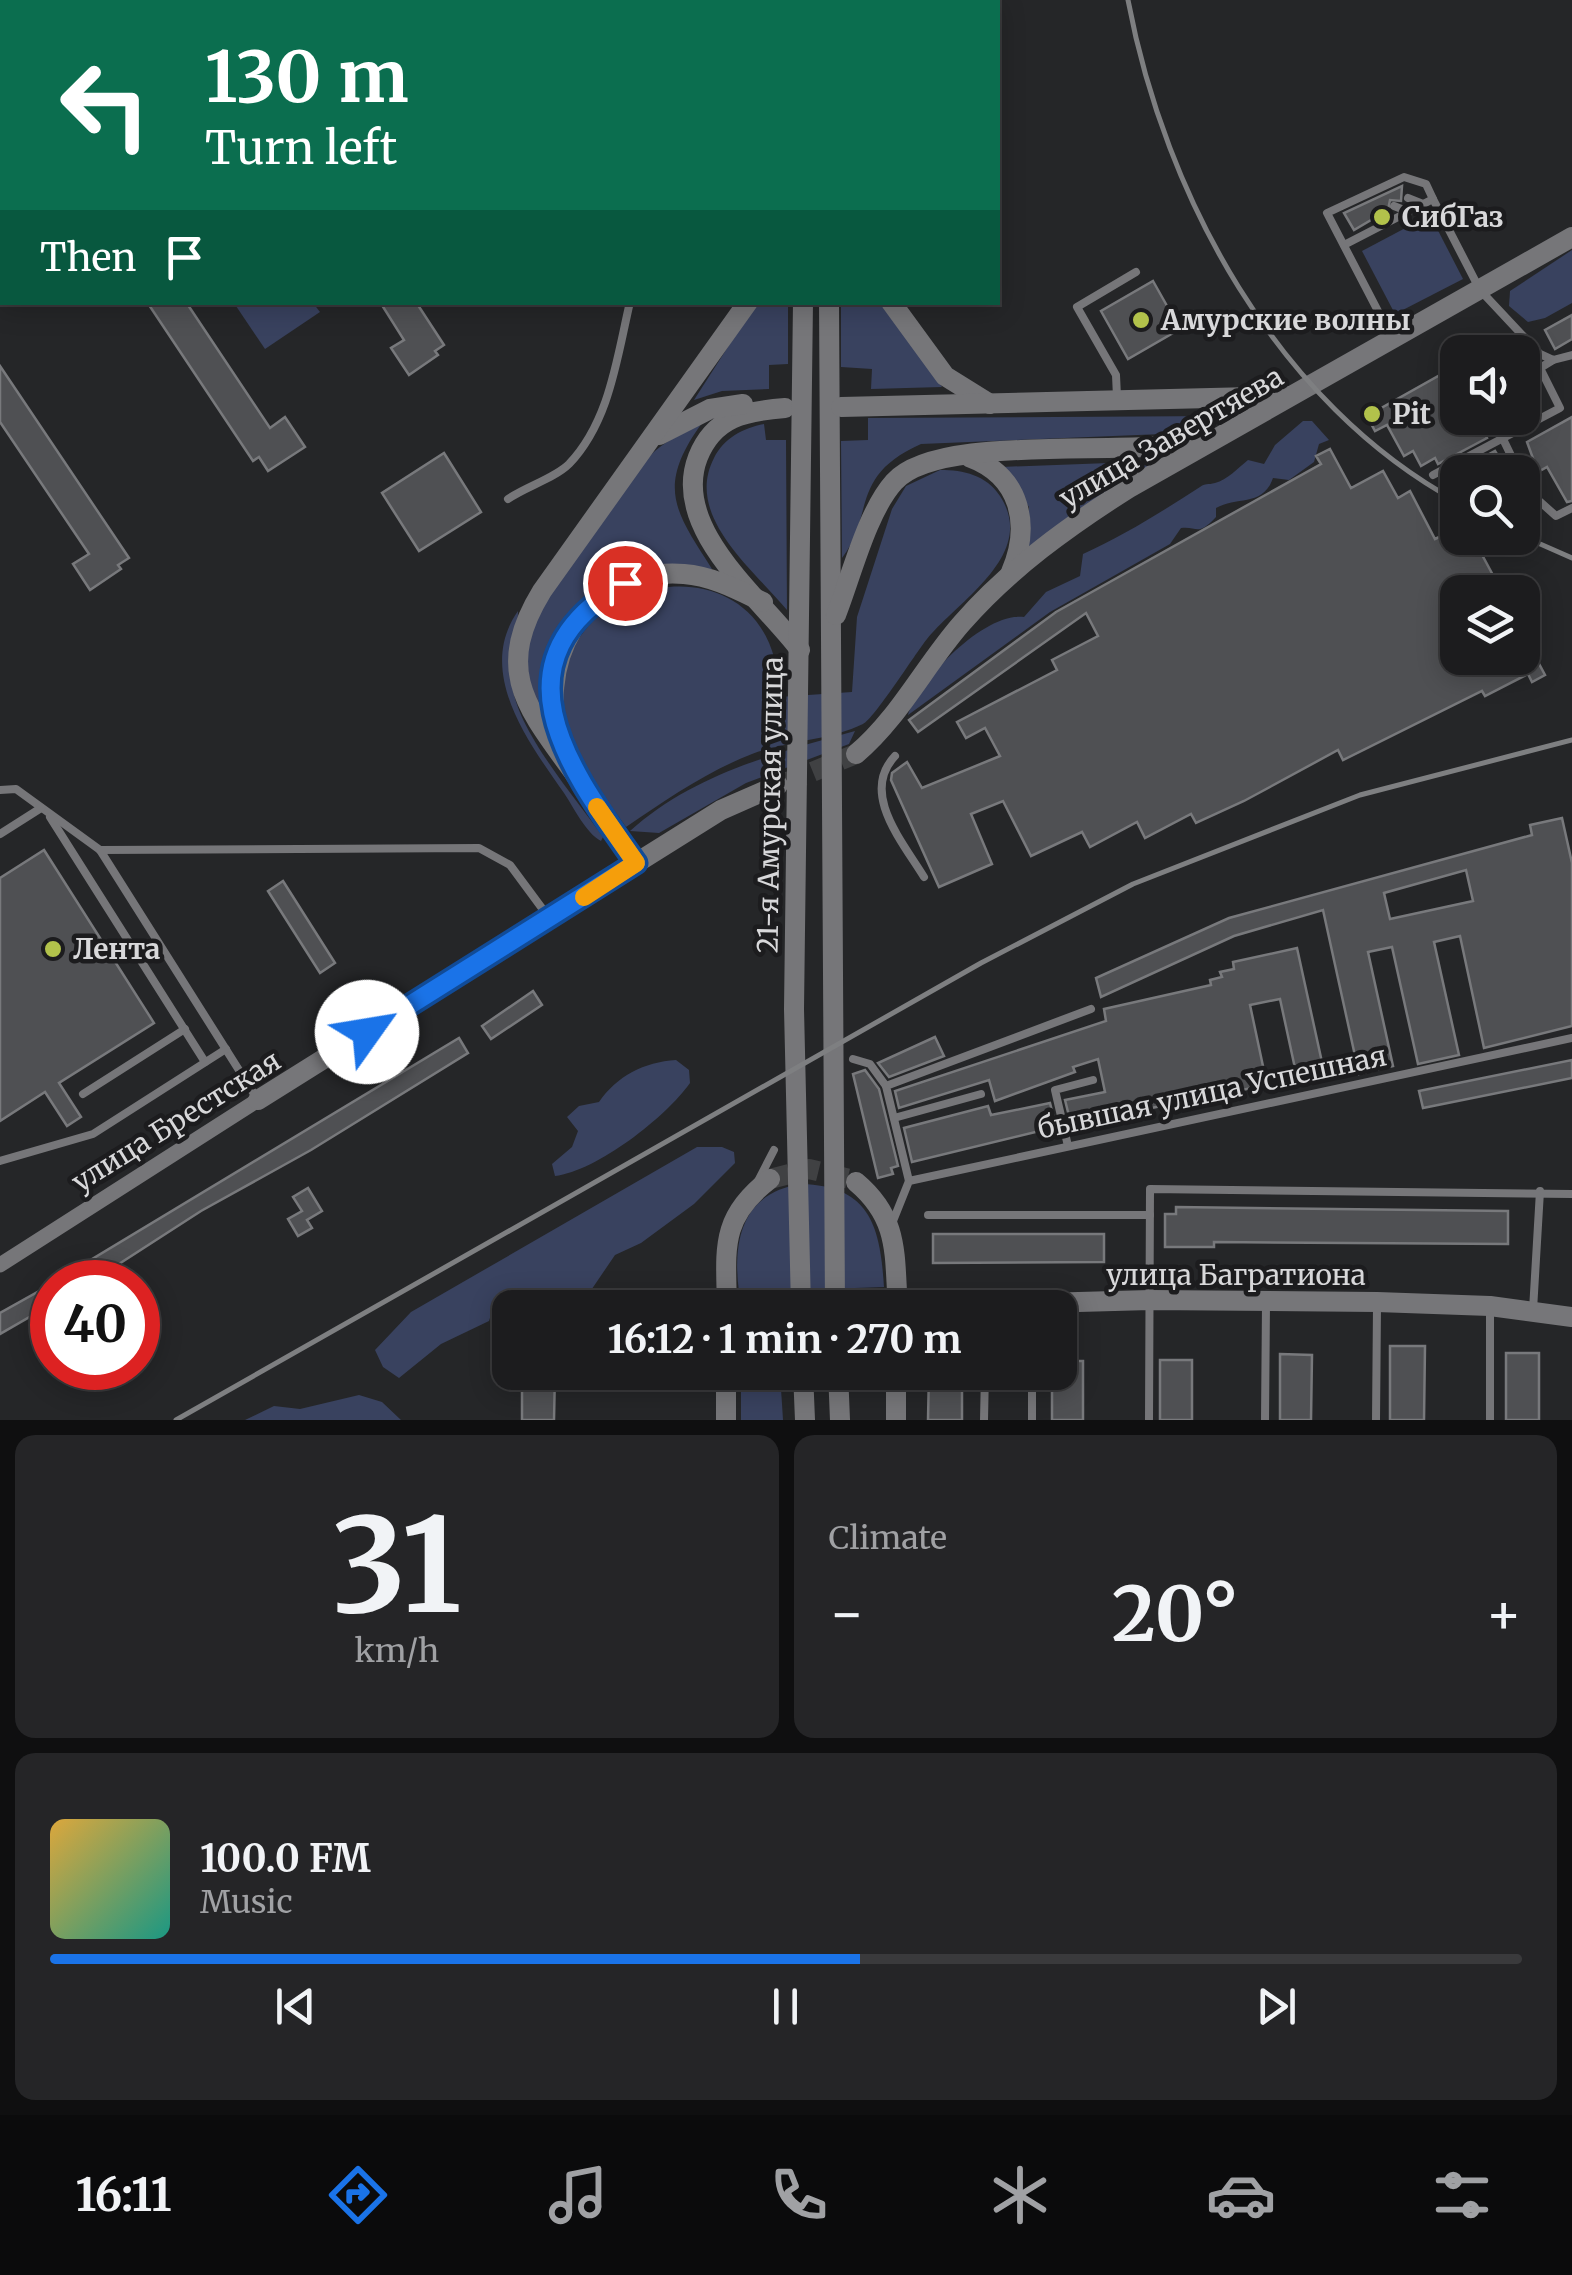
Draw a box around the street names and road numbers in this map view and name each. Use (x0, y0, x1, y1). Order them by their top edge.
street label: улица Завертяева (1052, 358, 1290, 516)
street label: 21-я Амурская улица (749, 656, 791, 954)
street label: бывшая улица Успешная (1034, 1037, 1390, 1147)
street label: улица Брестская (65, 1042, 287, 1200)
street label: улица Багратиона (1106, 1257, 1366, 1293)

